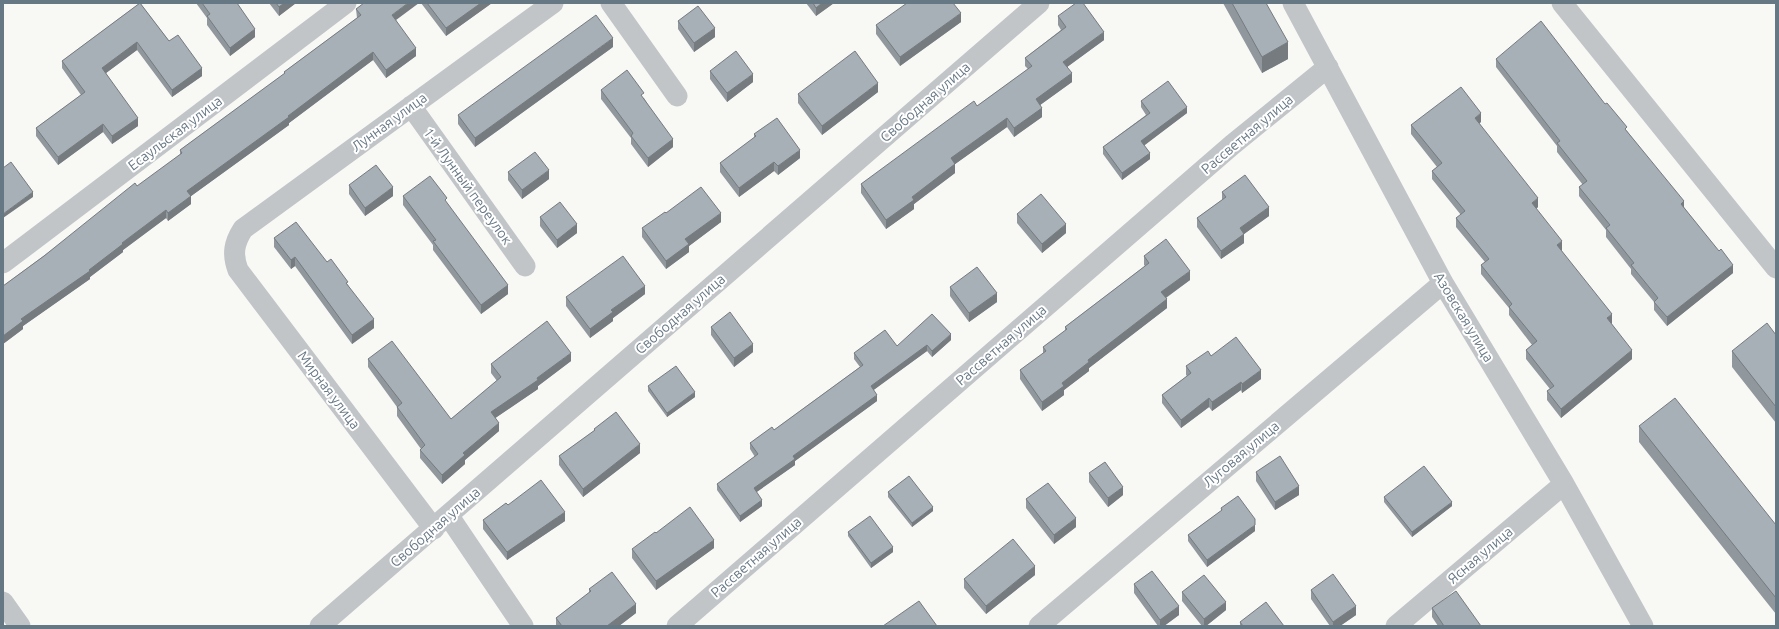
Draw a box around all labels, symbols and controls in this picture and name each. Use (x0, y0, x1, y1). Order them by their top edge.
street label: Свободная улица (877, 59, 973, 145)
street label: Лунная улица (348, 89, 430, 155)
street label: Рассветная улица (1198, 91, 1296, 177)
street label: Есаульская улица (125, 92, 225, 174)
street label: 1-й Лунный переулок (420, 125, 516, 247)
street label: Азовская улица (1431, 269, 1497, 365)
street label: Свободная улица (632, 271, 728, 357)
street label: Рассветная улица (953, 301, 1049, 389)
street label: Мирная улица (295, 348, 363, 432)
street label: Луговая улица (1200, 418, 1282, 490)
street label: Свободная улица (387, 484, 483, 570)
street label: Рассветная улица (708, 513, 804, 601)
street label: Ясная улица (1444, 523, 1516, 587)

